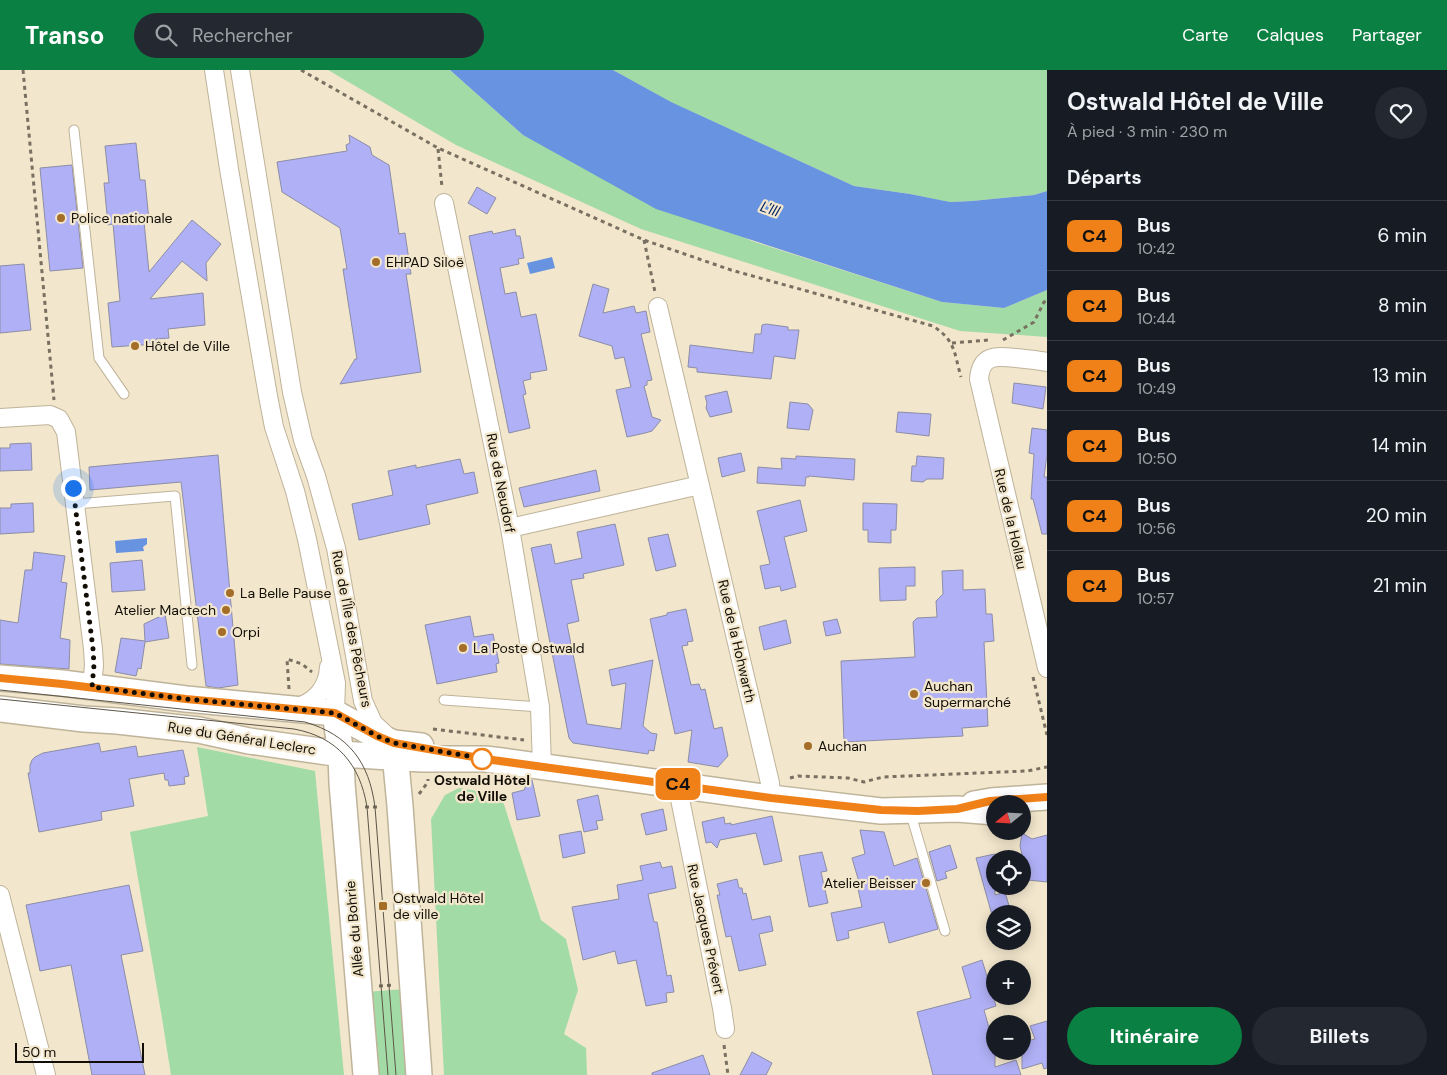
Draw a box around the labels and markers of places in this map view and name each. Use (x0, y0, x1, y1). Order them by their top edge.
place label: Police nationale (71, 209, 173, 227)
marker: Police nationale (55, 212, 67, 224)
place label: EHPAD Siloë (386, 253, 464, 271)
marker: EHPAD Siloë (370, 256, 382, 268)
place label: Hôtel de Ville (145, 337, 230, 355)
marker: Hôtel de Ville (129, 340, 141, 352)
place label: La Belle Pause (240, 584, 331, 602)
marker: La Belle Pause (224, 587, 236, 599)
place label: Atelier Mactech (114, 601, 216, 619)
marker: Atelier Mactech (220, 604, 232, 616)
place label: Orpi (232, 623, 260, 641)
marker: Orpi (216, 626, 228, 638)
place label: La Poste Ostwald (473, 639, 584, 657)
marker: La Poste Ostwald (457, 642, 469, 654)
place label: Auchan Supermarché (924, 677, 1011, 711)
marker: Auchan Supermarché (908, 688, 920, 700)
place label: Auchan (818, 737, 867, 755)
marker: Auchan (802, 740, 814, 752)
marker: Ostwald Hôtel de Ville (471, 748, 493, 770)
place label: Ostwald Hôtel de Ville (434, 771, 530, 805)
place label: Atelier Beisser (824, 874, 916, 892)
marker: Atelier Beisser (920, 877, 932, 889)
place label: Ostwald Hôtel de ville (393, 889, 484, 923)
marker: Ostwald Hôtel de ville (377, 900, 389, 912)

